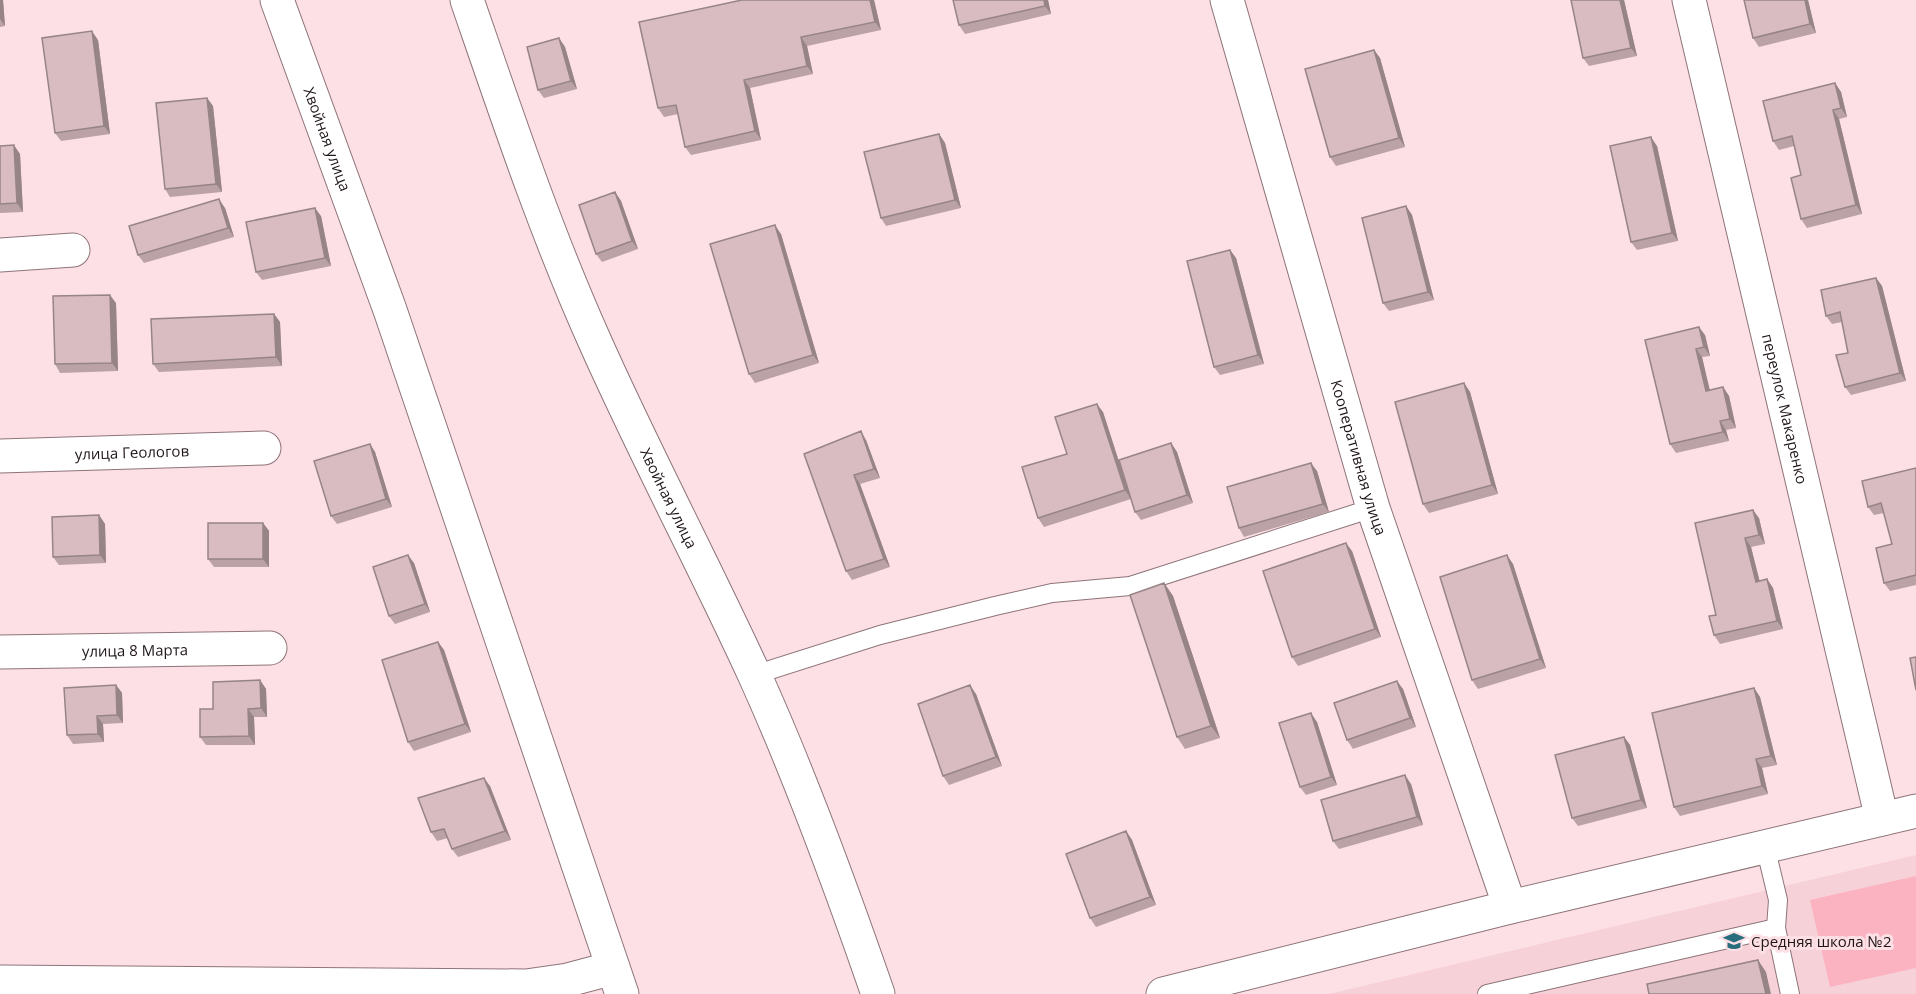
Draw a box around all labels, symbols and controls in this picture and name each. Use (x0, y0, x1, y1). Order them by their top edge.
street label: Хвойная улица (300, 84, 356, 194)
street label: переулок Макаренко (1758, 332, 1813, 486)
street label: Кооперативная улица (1327, 377, 1392, 538)
street label: улица Геологов (74, 440, 189, 464)
street label: Хвойная улица (636, 445, 702, 552)
street label: улица 8 Марта (82, 639, 188, 661)
school or university icon: Средняя школа №2 (1722, 929, 1746, 953)
place label: Средняя школа №2 (1751, 931, 1891, 951)

